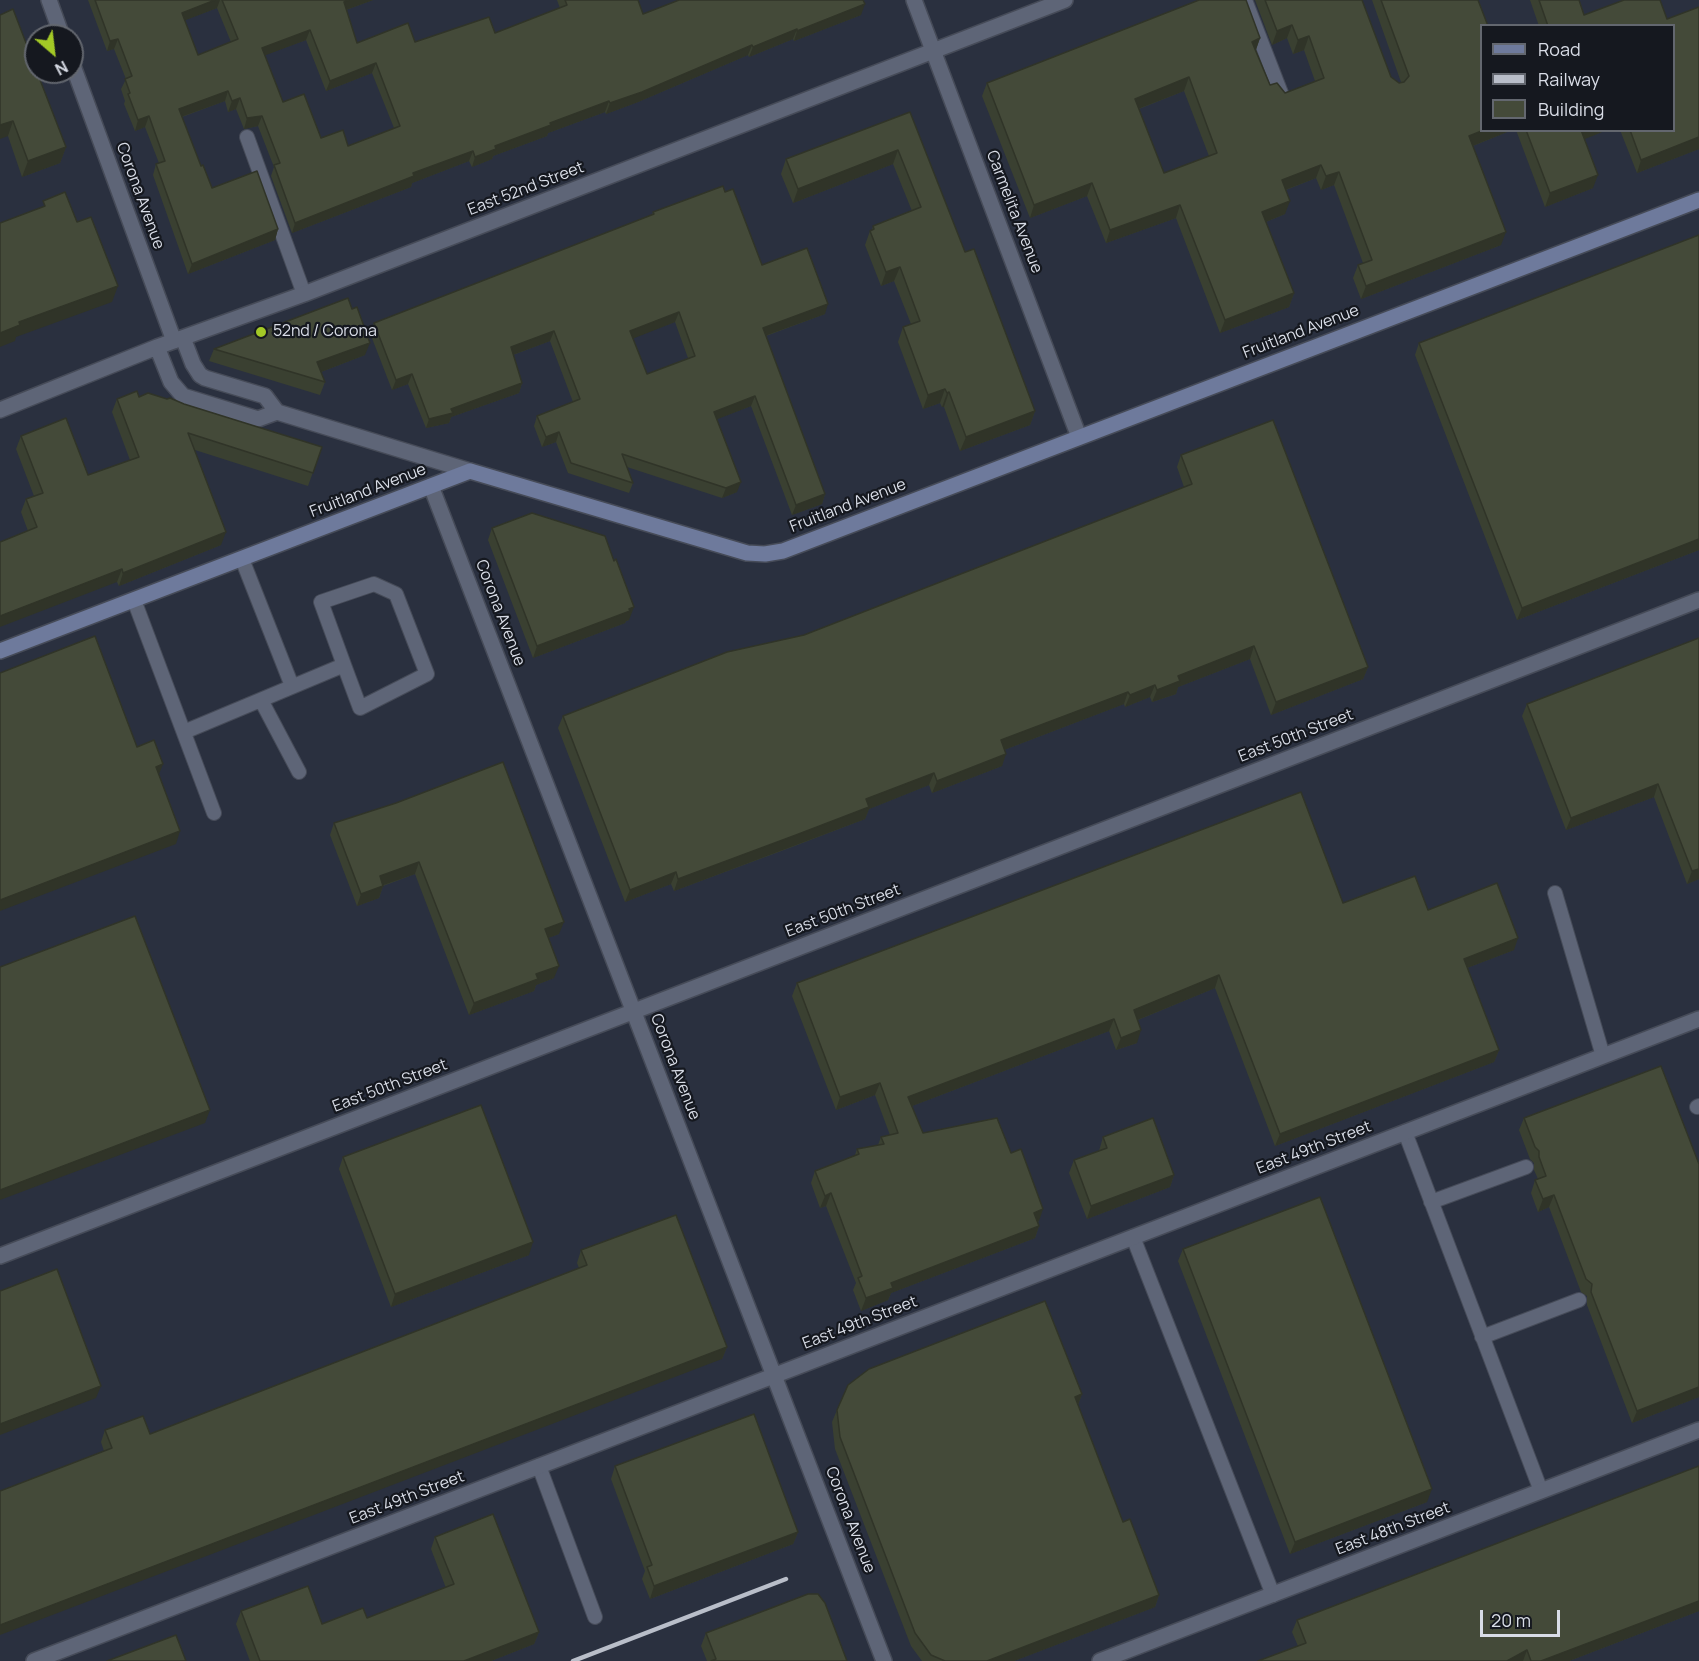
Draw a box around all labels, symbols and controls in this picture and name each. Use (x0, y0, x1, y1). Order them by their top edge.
north arrow (24, 24, 84, 84)
legend (1480, 24, 1675, 132)
text: Road (1538, 37, 1581, 61)
text: N (51, 56, 72, 81)
text: Railway (1538, 67, 1600, 91)
text: Building (1538, 97, 1604, 121)
street label: Corona Avenue (112, 140, 168, 252)
street label: Carmelita Avenue (982, 148, 1046, 276)
street label: East 52nd Street (465, 158, 587, 220)
street label: Fruitland Avenue (1240, 301, 1362, 363)
place label: 52nd / Corona (273, 322, 377, 342)
marker: 52nd / Corona (254, 325, 268, 339)
street label: Fruitland Avenue (307, 460, 429, 522)
street label: Fruitland Avenue (787, 475, 909, 537)
street label: Corona Avenue (471, 557, 529, 669)
street label: East 50th Street (1236, 705, 1356, 767)
street label: East 50th Street (783, 880, 903, 942)
street label: Corona Avenue (646, 1011, 704, 1123)
street label: East 50th Street (330, 1055, 450, 1117)
street label: East 49th Street (1254, 1117, 1374, 1179)
street label: East 49th Street (800, 1292, 920, 1354)
street label: Corona Avenue (821, 1464, 879, 1576)
street label: East 49th Street (347, 1467, 467, 1529)
street label: East 48th Street (1333, 1498, 1453, 1560)
scale bar (1483, 1598, 1562, 1636)
text: 20 m (1491, 1608, 1531, 1632)

